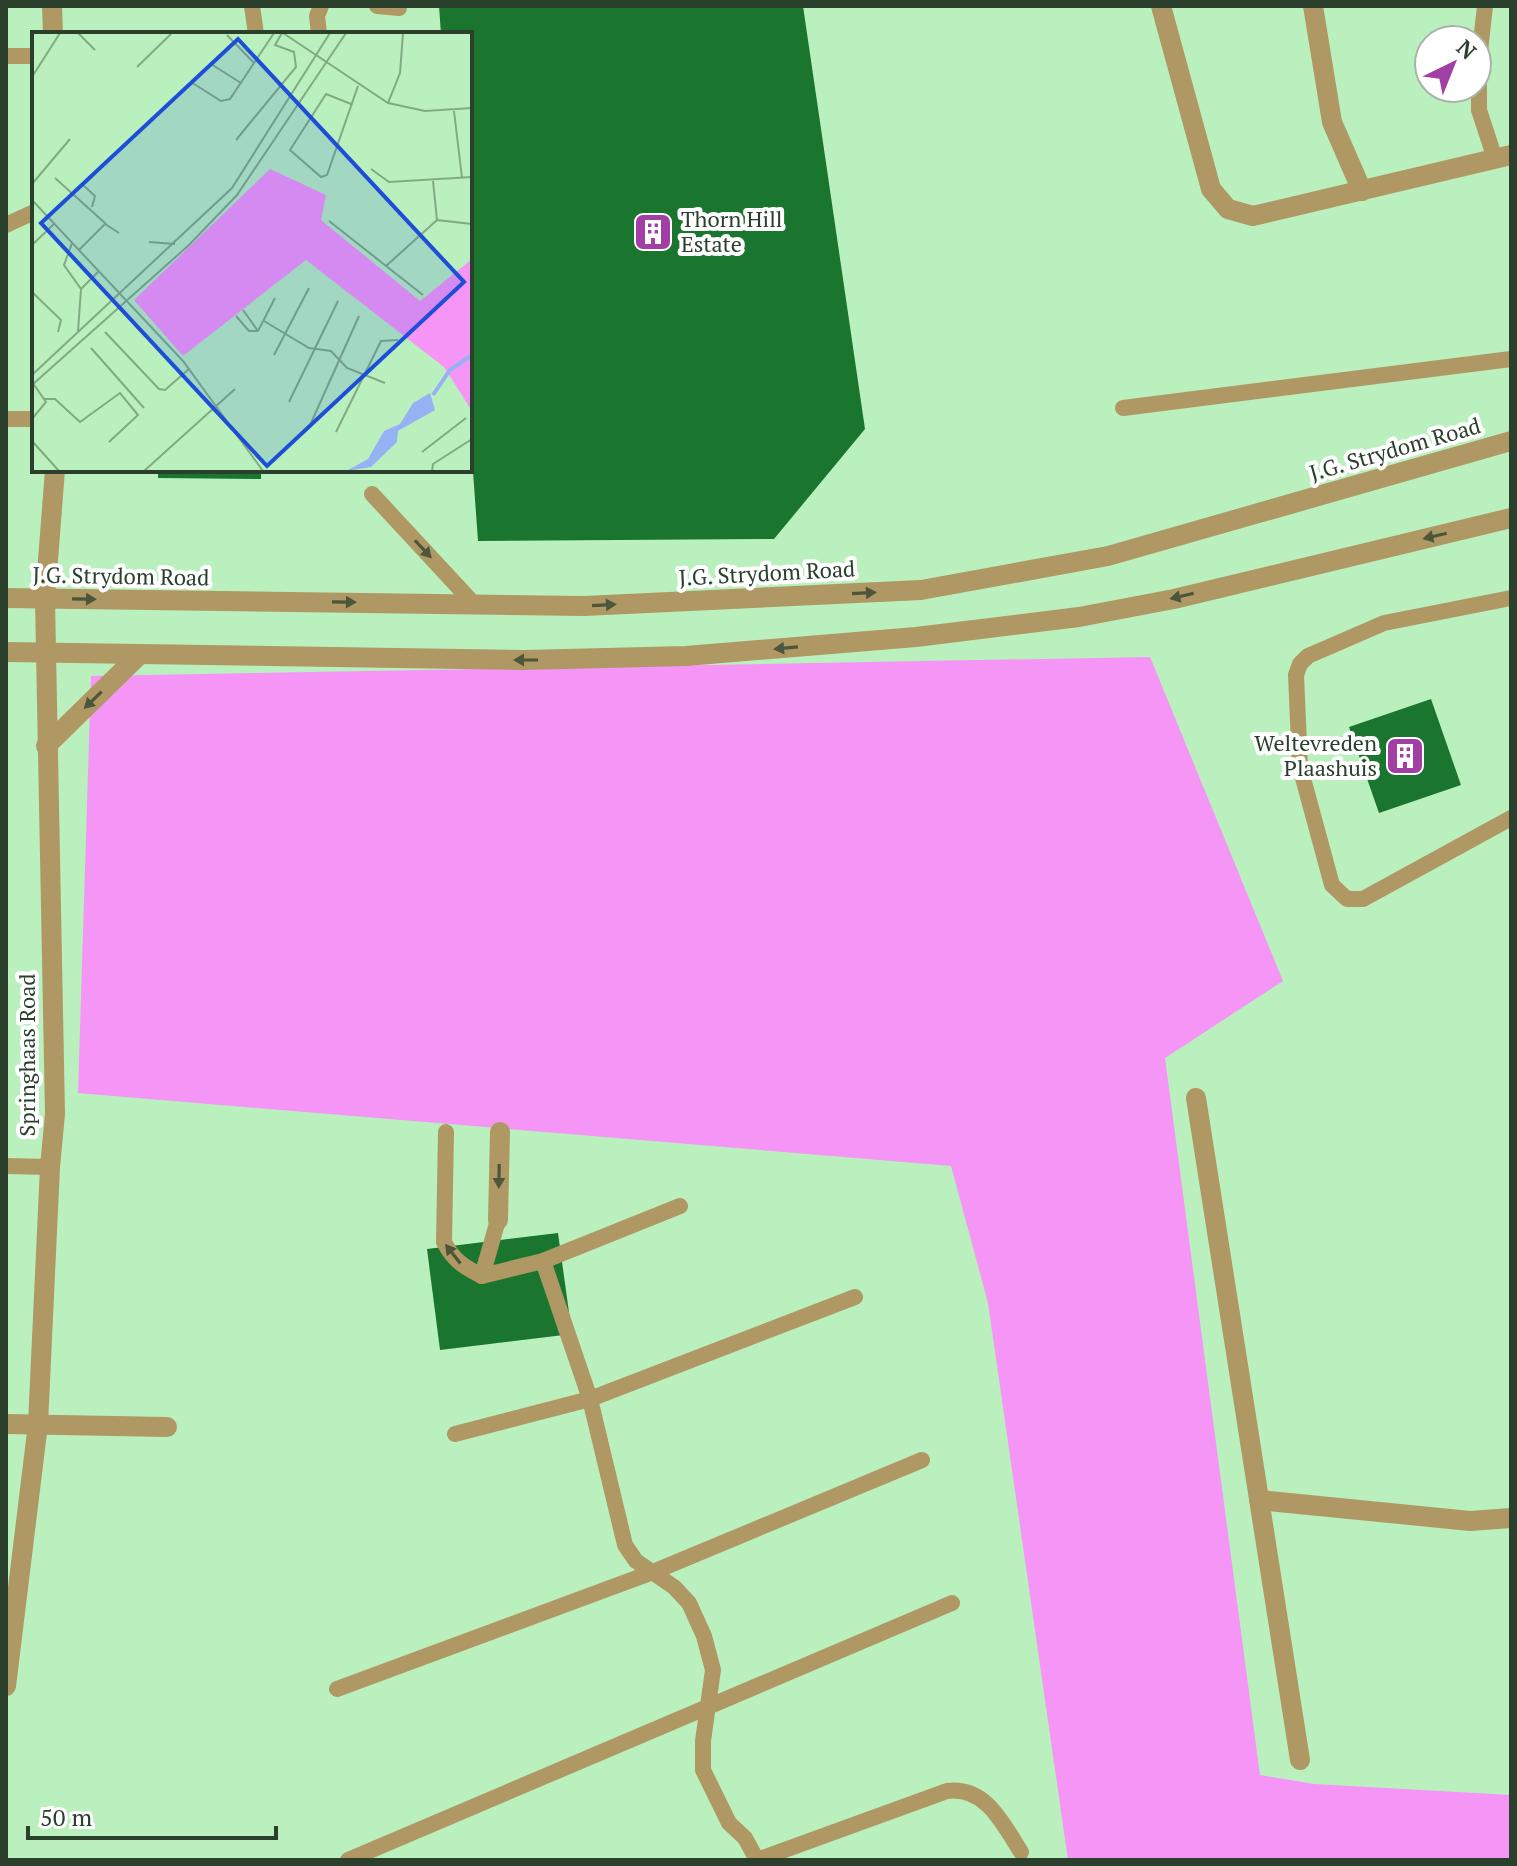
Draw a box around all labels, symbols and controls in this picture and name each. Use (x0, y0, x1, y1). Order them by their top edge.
north arrow (1413, 24, 1493, 104)
inset map (32, 32, 472, 472)
text: N (1451, 33, 1483, 66)
place label: Thorn Hill Estate (681, 204, 782, 258)
building icon: Thorn Hill Estate (632, 211, 674, 253)
street label: J.G. Strydom Road (1306, 410, 1484, 487)
one-way arrow (1423, 530, 1448, 543)
one-way arrow (414, 539, 432, 558)
street label: J.G. Strydom Road (678, 553, 856, 592)
street label: J.G. Strydom Road (33, 559, 210, 592)
one-way arrow (852, 586, 877, 599)
one-way arrow (1170, 591, 1195, 603)
one-way arrow (72, 593, 97, 606)
one-way arrow (332, 596, 357, 609)
one-way arrow (592, 598, 617, 611)
one-way arrow (773, 642, 798, 655)
one-way arrow (513, 654, 538, 666)
one-way arrow (84, 690, 103, 709)
place label: Weltevreden Plaashuis (1254, 728, 1377, 782)
building icon: Weltevreden Plaashuis (1384, 735, 1426, 777)
street label: Springhaas Road (12, 973, 41, 1137)
one-way arrow (493, 1164, 505, 1189)
one-way arrow (445, 1244, 461, 1264)
scale bar (28, 1790, 276, 1840)
text: 50 m (40, 1801, 92, 1833)

